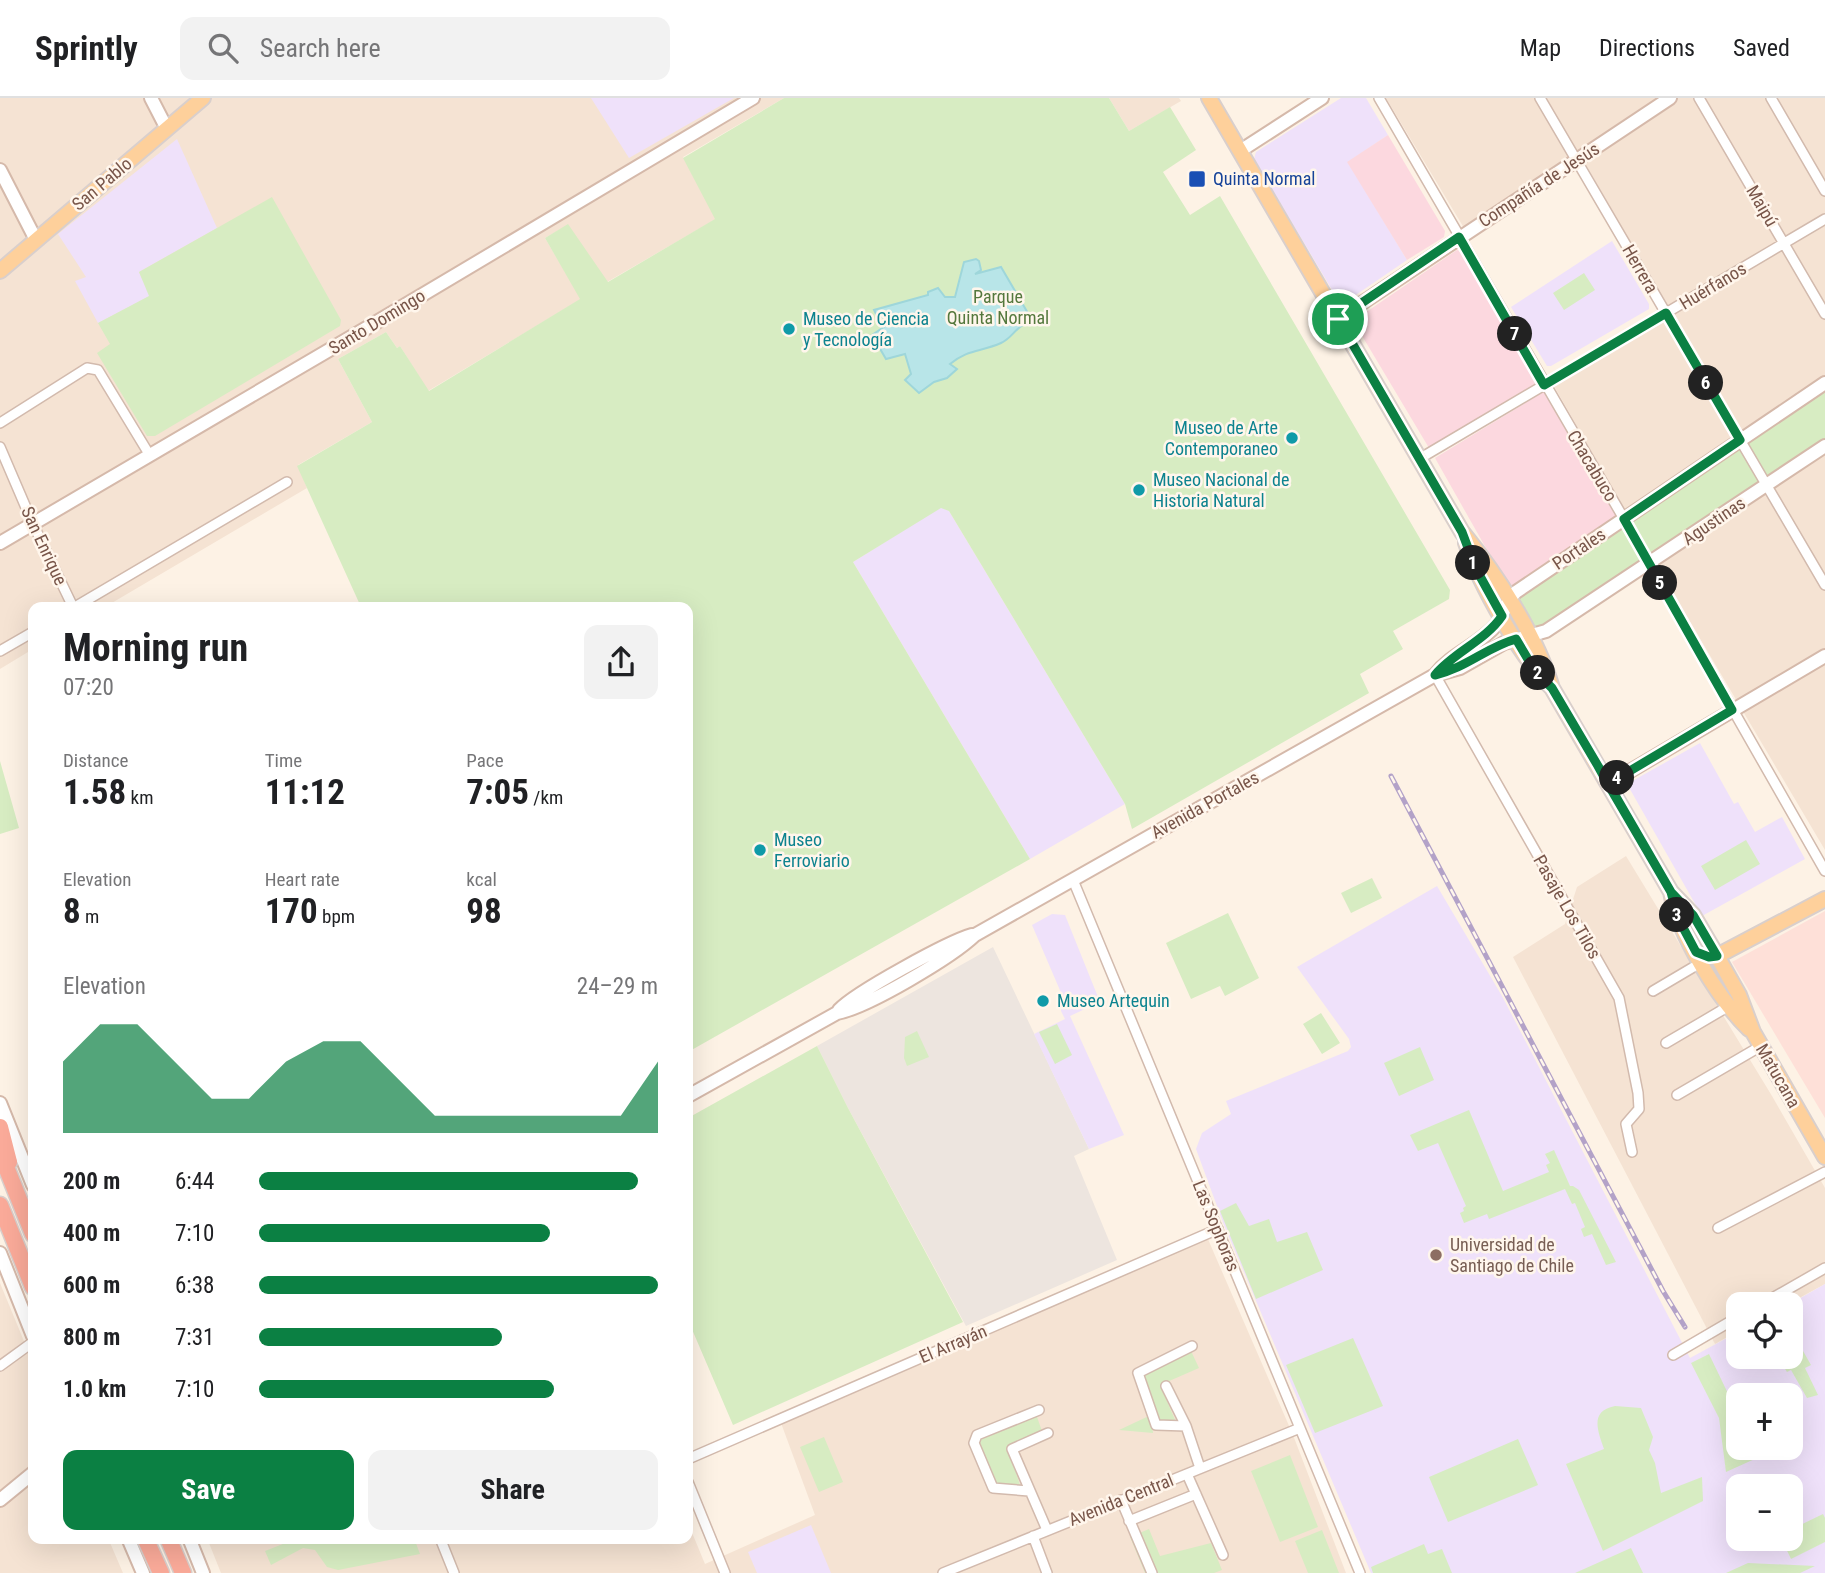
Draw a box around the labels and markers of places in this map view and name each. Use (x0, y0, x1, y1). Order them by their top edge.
place label: Quinta Normal (1213, 168, 1315, 189)
marker: Quinta Normal (1187, 169, 1207, 189)
pin (1308, 289, 1368, 349)
place label: Museo de Ciencia y Tecnología (803, 308, 929, 350)
pin: 7 (1498, 316, 1532, 352)
marker: Museo de Ciencia y Tecnología (781, 321, 797, 337)
pin: 6 (1688, 366, 1724, 400)
place label: Museo de Arte Contemporaneo (1165, 417, 1278, 459)
marker: Museo de Arte Contemporaneo (1284, 430, 1300, 446)
place label: Museo Nacional de Historia Natural (1153, 469, 1289, 511)
marker: Museo Nacional de Historia Natural (1131, 482, 1147, 498)
pin: 1 (1456, 546, 1490, 580)
pin: 5 (1642, 566, 1678, 601)
pin: 2 (1520, 656, 1556, 690)
pin: 4 (1600, 760, 1634, 796)
place label: Museo Ferroviario (774, 829, 850, 871)
marker: Museo Ferroviario (752, 842, 768, 858)
pin: 3 (1660, 898, 1694, 932)
place label: Museo Artequin (1057, 990, 1170, 1011)
marker: Museo Artequin (1035, 993, 1051, 1009)
place label: Universidad de Santiago de Chile (1450, 1234, 1574, 1276)
marker: Universidad de Santiago de Chile (1428, 1247, 1444, 1263)

